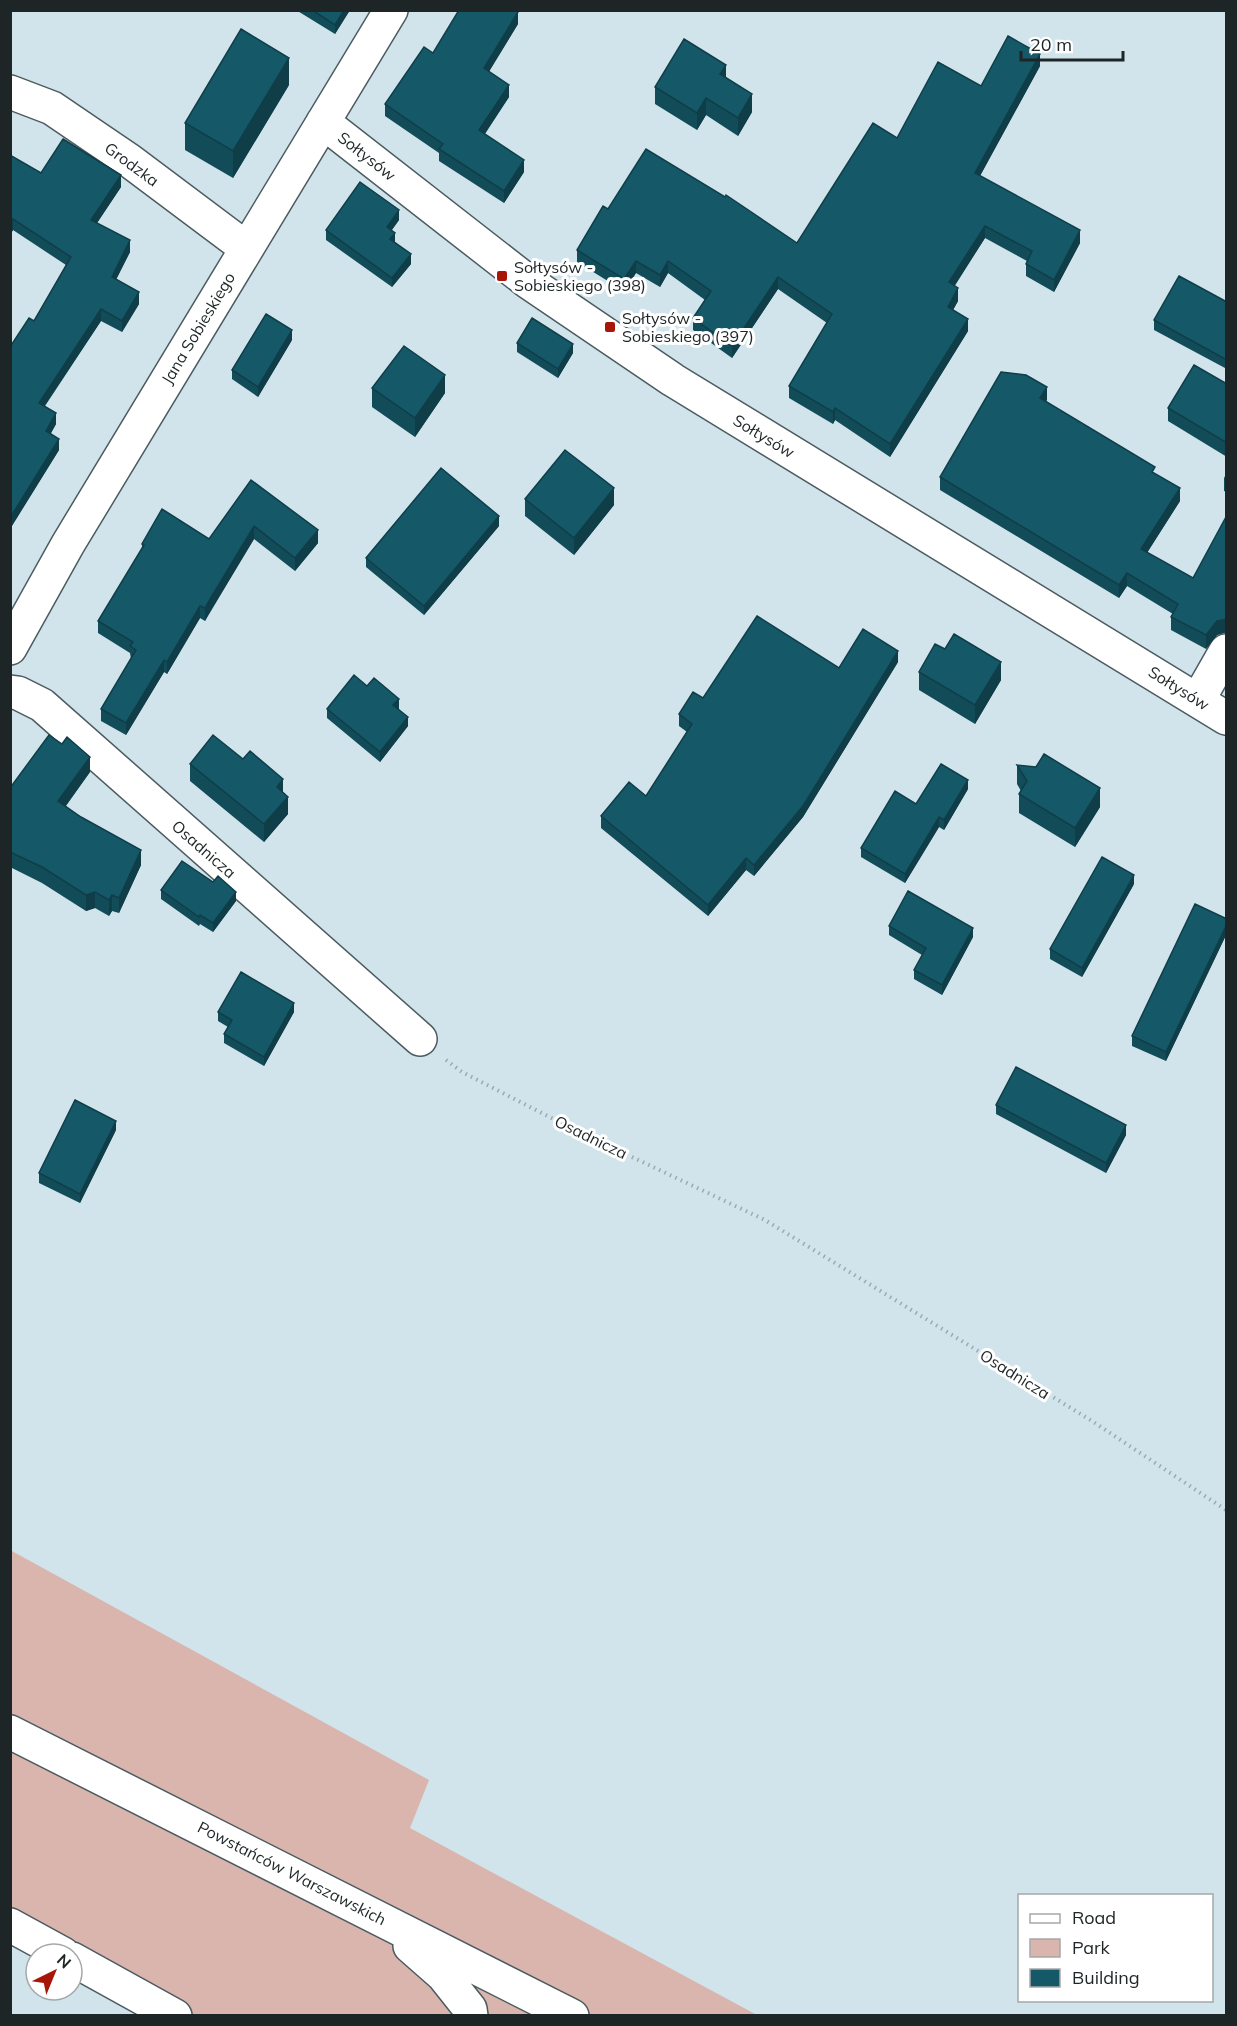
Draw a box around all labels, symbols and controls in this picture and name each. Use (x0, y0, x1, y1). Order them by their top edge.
scale bar (1021, 24, 1123, 62)
text: 20 m (1030, 33, 1072, 56)
street label: Sołtysów (334, 127, 400, 185)
street label: Grodzka (101, 138, 163, 190)
place label: Sołtysów - Sobieskiego (398) (514, 257, 646, 295)
street label: Jana Sobieskiego (157, 269, 239, 387)
marker: Sołtysów - Sobieskiego (398) (495, 269, 509, 283)
place label: Sołtysów - Sobieskiego (397) (622, 308, 754, 346)
marker: Sołtysów - Sobieskiego (397) (603, 320, 617, 334)
street label: Sołtysów (730, 410, 798, 462)
street label: Sołtysów (1145, 661, 1213, 715)
street label: Osadnicza (168, 816, 240, 882)
street label: Osadnicza (551, 1111, 631, 1163)
street label: Osadnicza (976, 1345, 1054, 1403)
street label: Powstańców Warszawskich (194, 1817, 390, 1929)
legend (1018, 1894, 1213, 2002)
text: Road (1072, 1906, 1116, 1929)
text: Park (1072, 1936, 1111, 1959)
north arrow (24, 1942, 84, 2002)
text: N (53, 1950, 75, 1972)
text: Building (1072, 1966, 1140, 1989)

